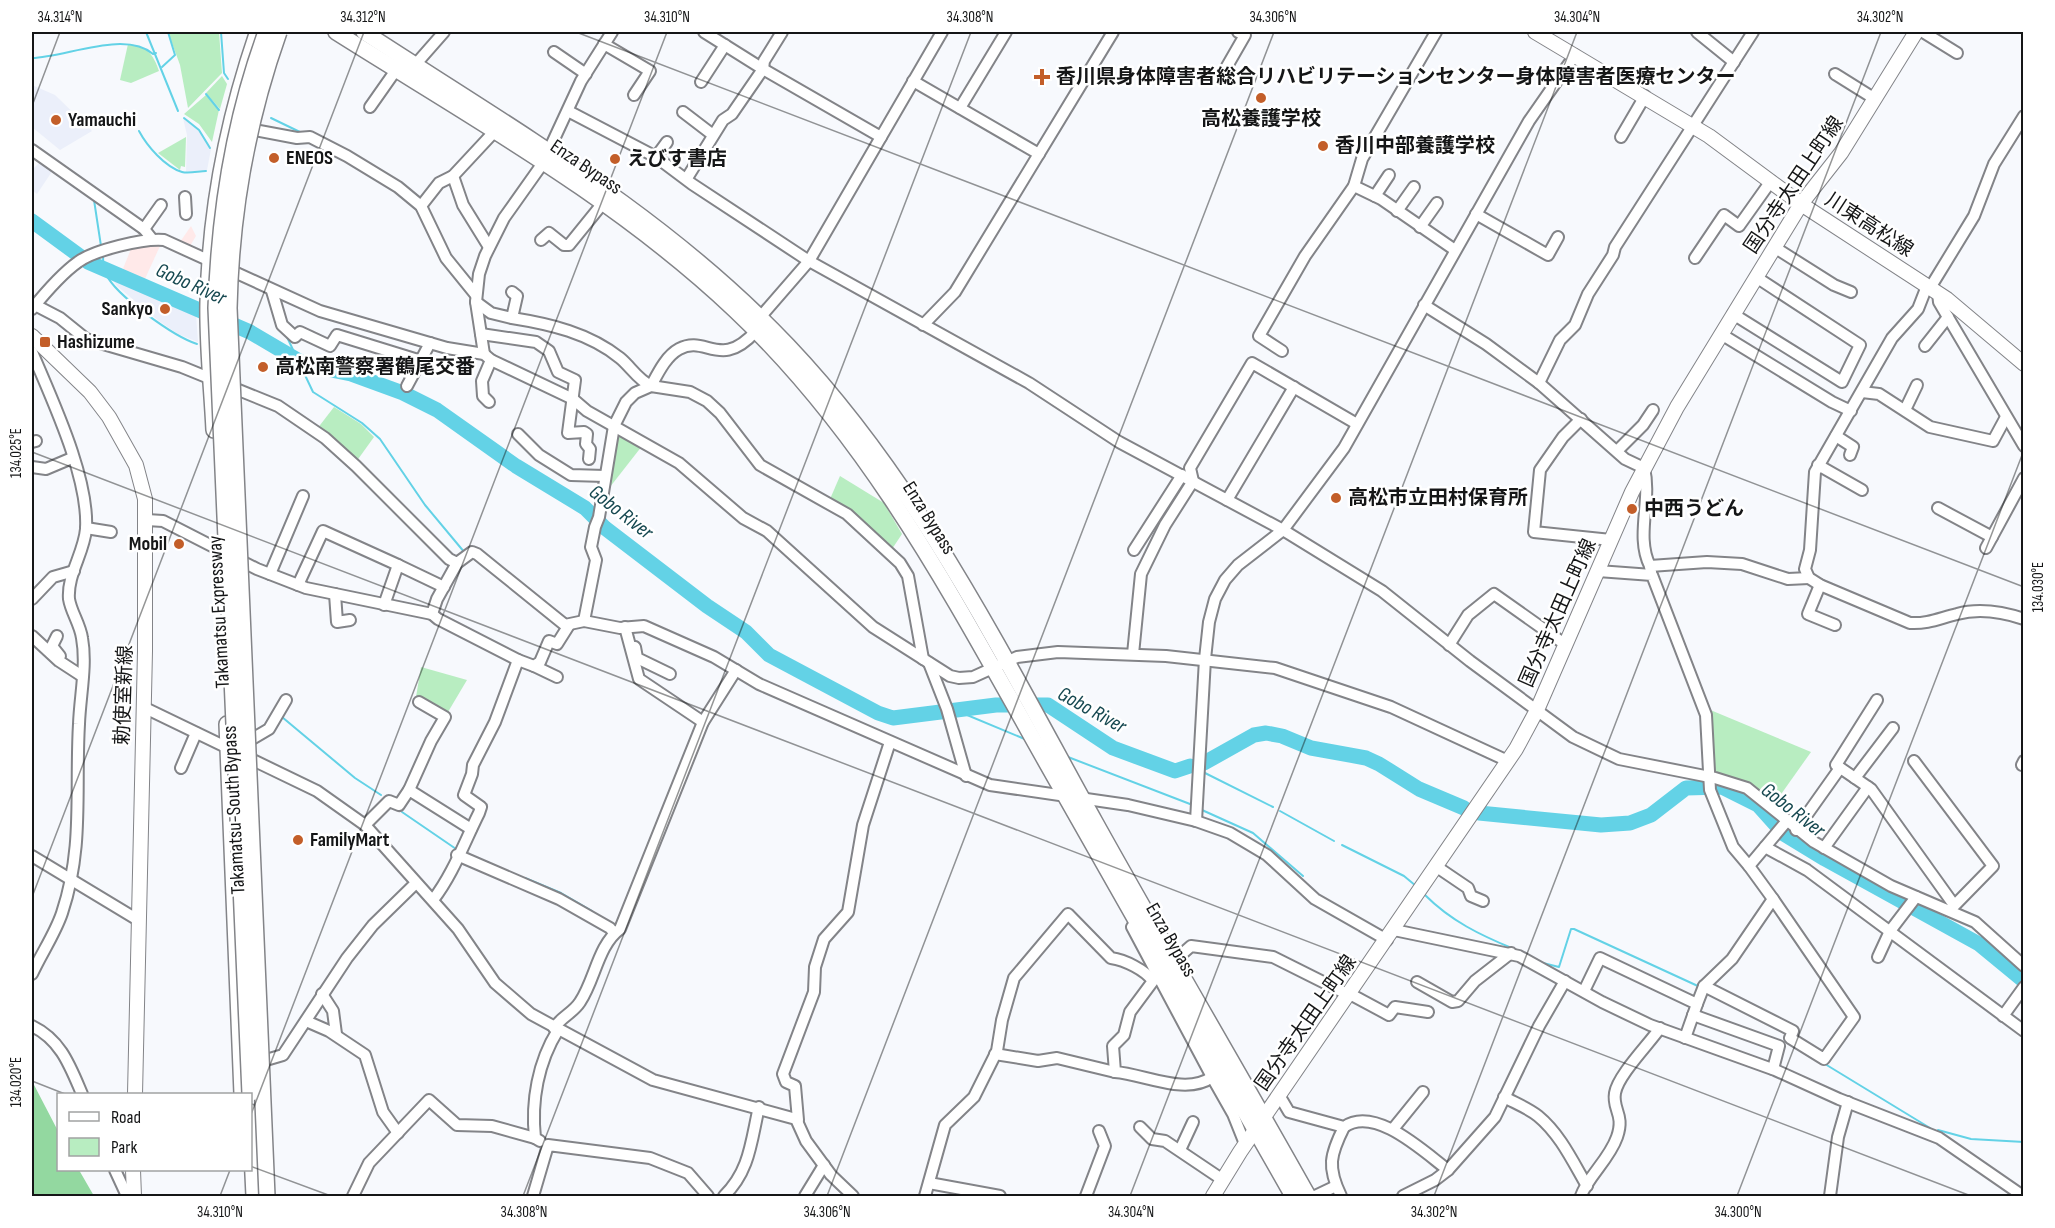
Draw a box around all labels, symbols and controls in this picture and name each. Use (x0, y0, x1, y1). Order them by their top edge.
text: 34.314°N (38, 8, 82, 27)
text: 34.312°N (340, 8, 386, 27)
text: 34.310°N (644, 8, 690, 27)
text: 34.308°N (947, 8, 993, 27)
text: 34.306°N (1249, 8, 1297, 27)
text: 34.304°N (1554, 8, 1600, 27)
text: 34.302°N (1857, 8, 1903, 27)
place label: 香川県身体障害者総合リハビリテーションセンター身体障害者医療センター (1056, 65, 1736, 89)
marker: 香川県身体障害者総合リハビリテーションセンター身体障害者医療センター (1033, 68, 1051, 86)
marker: 高松養護学校 (1254, 91, 1268, 105)
place label: 高松養護学校 (1201, 107, 1321, 131)
place label: Yamauchi (68, 108, 136, 132)
street label: 国分寺太田上町線 (1739, 112, 1849, 258)
marker: Yamauchi (49, 113, 63, 127)
street label: Enza Bypass (546, 134, 626, 200)
place label: 香川中部養護学校 (1335, 134, 1495, 158)
marker: 香川中部養護学校 (1316, 139, 1330, 153)
place label: ENEOS (286, 146, 333, 170)
place label: えびす書店 (627, 147, 727, 171)
marker: ENEOS (267, 151, 281, 165)
marker: えびす書店 (608, 152, 622, 166)
street label: 川東高松線 (1821, 188, 1917, 262)
water label: Gobo River (152, 257, 231, 311)
place label: Sankyo (102, 297, 153, 321)
marker: Sankyo (158, 302, 172, 316)
place label: Hashizume (57, 330, 135, 354)
marker: Hashizume (38, 335, 52, 349)
place label: 高松南警察署鶴尾交番 (275, 355, 475, 379)
marker: 高松南警察署鶴尾交番 (256, 360, 270, 374)
text: 134.025°E (7, 428, 26, 478)
street label: Enza Bypass (897, 477, 961, 559)
water label: Gobo River (584, 479, 659, 545)
place label: 高松市立田村保育所 (1348, 486, 1528, 510)
marker: 高松市立田村保育所 (1329, 491, 1343, 505)
place label: 中西うどん (1644, 497, 1744, 521)
marker: 中西うどん (1625, 502, 1639, 516)
place label: Mobil (129, 532, 167, 556)
street label: Takamatsu Expressway (203, 535, 235, 689)
street label: 国分寺太田上町線 (1514, 535, 1602, 691)
marker: Mobil (172, 537, 186, 551)
text: 134.030°E (2029, 562, 2048, 612)
street label: 勅使室新線 (110, 645, 138, 745)
water label: Gobo River (1053, 681, 1132, 739)
street label: Takamatsu-South Bypass (218, 725, 250, 895)
water label: Gobo River (1756, 777, 1831, 843)
place label: FamilyMart (310, 828, 390, 852)
marker: FamilyMart (291, 833, 305, 847)
street label: Enza Bypass (1140, 899, 1202, 981)
street label: 国分寺太田上町線 (1250, 951, 1362, 1095)
text: 134.020°E (7, 1057, 26, 1107)
legend (57, 1093, 252, 1171)
text: Road (111, 1107, 141, 1128)
text: Park (111, 1137, 137, 1158)
text: 34.310°N (197, 1203, 243, 1222)
text: 34.308°N (501, 1203, 547, 1222)
text: 34.306°N (803, 1203, 851, 1222)
text: 34.304°N (1108, 1203, 1154, 1222)
text: 34.302°N (1411, 1203, 1457, 1222)
text: 34.300°N (1714, 1203, 1762, 1222)

